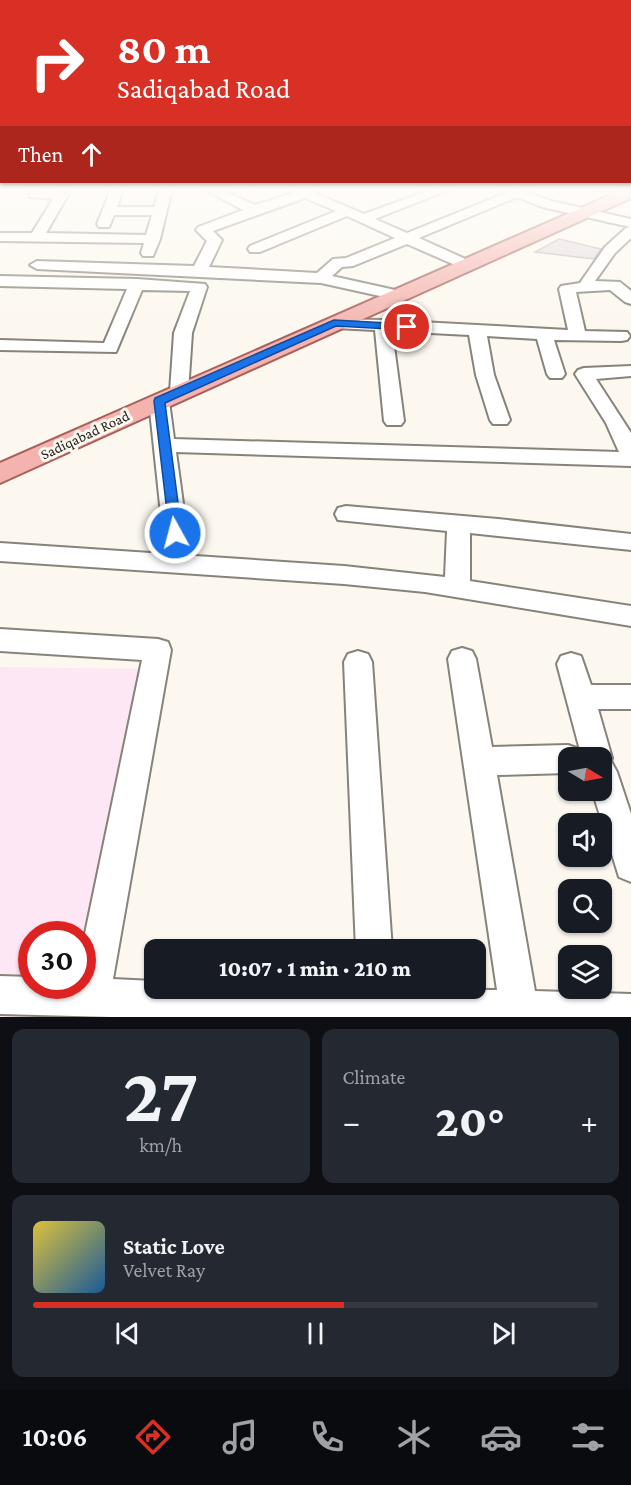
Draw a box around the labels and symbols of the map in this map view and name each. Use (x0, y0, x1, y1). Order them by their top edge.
pin (381, 301, 432, 352)
street label: Sadiqabad Road (38, 407, 132, 463)
position arrow (143, 501, 207, 565)
north arrow (558, 747, 612, 801)
speed limit sign: 30 (18, 921, 96, 999)

